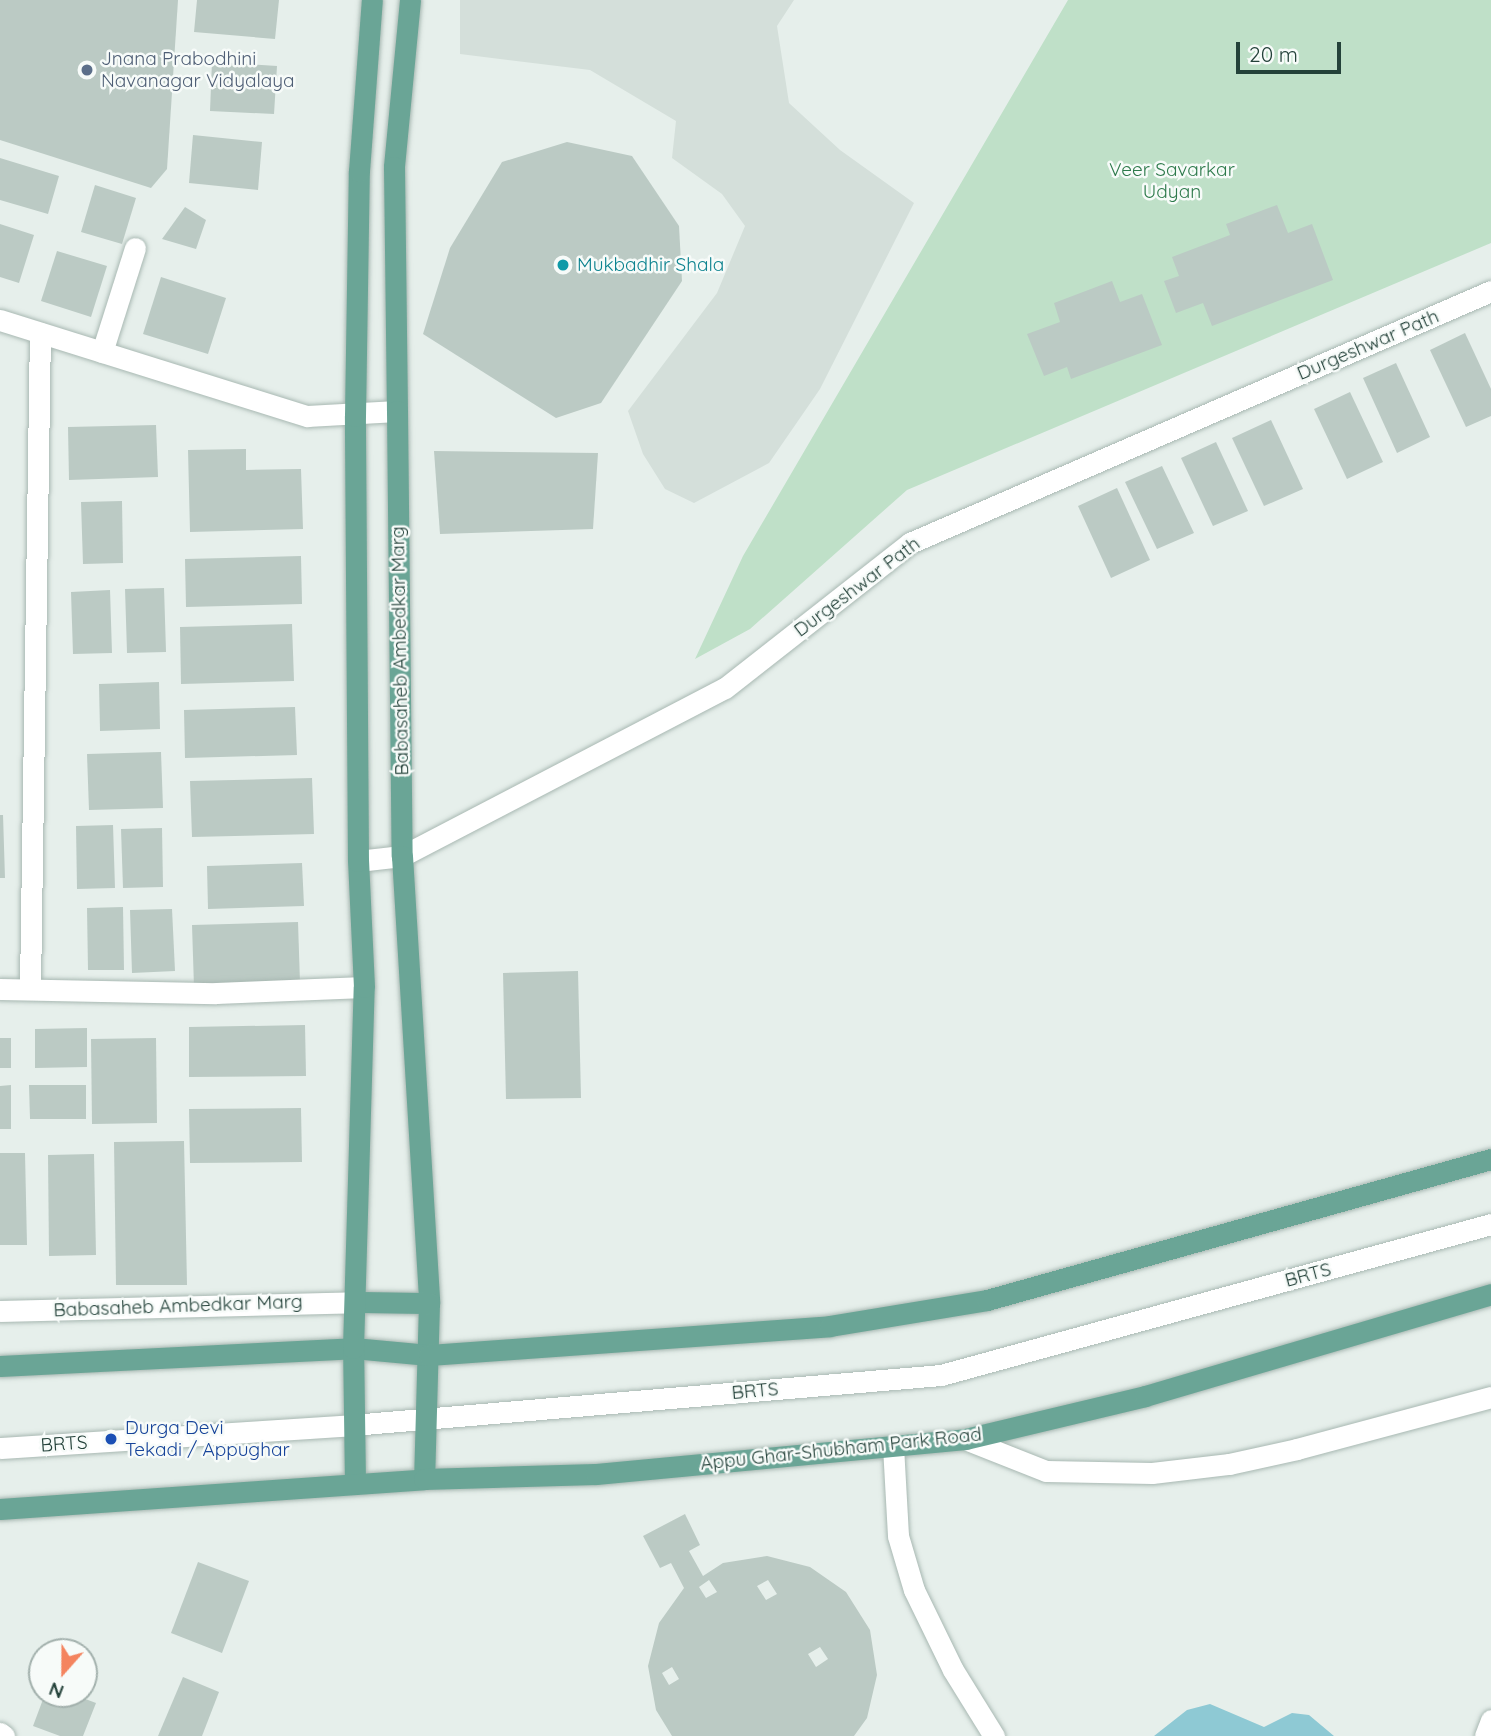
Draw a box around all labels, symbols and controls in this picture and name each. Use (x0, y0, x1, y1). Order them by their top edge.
scale bar (1239, 28, 1344, 72)
text: 20 m (1249, 41, 1298, 67)
place label: Jnana Prabodhini Navanagar Vidyalaya (101, 48, 295, 92)
marker: Jnana Prabodhini Navanagar Vidyalaya (79, 62, 95, 78)
park label: Veer Savarkar Udyan (1109, 159, 1235, 203)
place label: Mukbadhir Shala (577, 254, 724, 276)
marker: Mukbadhir Shala (555, 257, 571, 273)
street label: Durgeshwar Path (1294, 305, 1442, 385)
street label: Babasaheb Ambedkar Marg (386, 526, 414, 776)
street label: Durgeshwar Path (790, 532, 924, 642)
street label: BRTS (1282, 1258, 1334, 1292)
street label: Babasaheb Ambedkar Marg (53, 1290, 303, 1322)
street label: BRTS (731, 1378, 779, 1404)
place label: Durga Devi Tekadi / Appughar (125, 1417, 290, 1461)
street label: Appu Ghar-Shubham Park Road (699, 1423, 983, 1475)
street label: BRTS (40, 1431, 88, 1457)
marker: Durga Devi Tekadi / Appughar (103, 1431, 119, 1447)
north arrow (28, 1638, 98, 1708)
text: N (45, 1677, 67, 1704)

